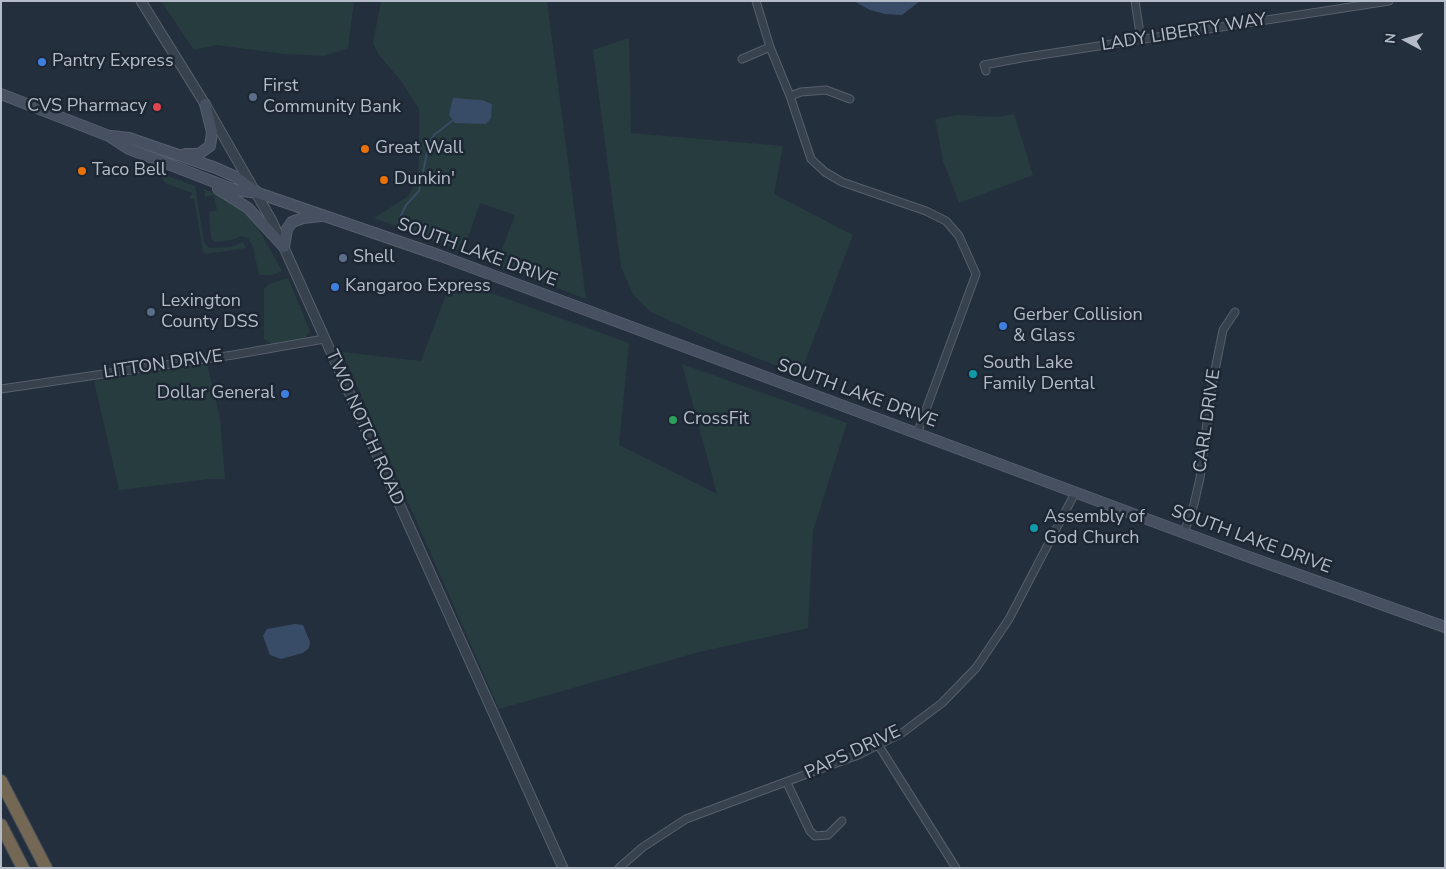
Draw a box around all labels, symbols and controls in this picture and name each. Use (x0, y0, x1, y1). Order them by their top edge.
street label: LADY LIBERTY WAY (1100, 9, 1268, 57)
north arrow (1381, 15, 1431, 65)
text: N (1381, 32, 1401, 45)
place label: Pantry Express (52, 51, 174, 73)
marker: Pantry Express (36, 56, 48, 68)
place label: First Community Bank (263, 76, 401, 118)
marker: First Community Bank (247, 91, 259, 103)
place label: CVS Pharmacy (27, 96, 147, 118)
marker: CVS Pharmacy (151, 101, 163, 113)
place label: Great Wall (375, 138, 463, 160)
marker: Great Wall (359, 143, 371, 155)
place label: Taco Bell (92, 160, 166, 182)
marker: Taco Bell (76, 165, 88, 177)
place label: Dunkin' (394, 169, 455, 191)
marker: Dunkin' (378, 174, 390, 186)
street label: SOUTH LAKE DRIVE (394, 214, 560, 292)
place label: Shell (353, 247, 395, 269)
marker: Shell (337, 252, 349, 264)
place label: Kangaroo Express (345, 276, 491, 298)
marker: Kangaroo Express (329, 281, 341, 293)
place label: Lexington County DSS (161, 291, 259, 334)
place label: Gerber Collision & Glass (1013, 305, 1143, 348)
marker: Lexington County DSS (145, 306, 157, 318)
marker: Gerber Collision & Glass (997, 320, 1009, 332)
street label: LITTON DRIVE (102, 346, 224, 384)
street label: TWO NOTCH ROAD (320, 347, 408, 509)
place label: South Lake Family Dental (983, 353, 1095, 396)
street label: SOUTH LAKE DRIVE (774, 355, 940, 433)
marker: South Lake Family Dental (967, 368, 979, 380)
street label: CARL DRIVE (1190, 368, 1226, 474)
place label: Dollar General (157, 383, 275, 405)
marker: Dollar General (279, 388, 291, 400)
place label: CrossFit (683, 409, 749, 431)
marker: CrossFit (667, 414, 679, 426)
street label: SOUTH LAKE DRIVE (1168, 501, 1334, 579)
place label: Assembly of God Church (1044, 507, 1145, 550)
marker: Assembly of God Church (1028, 522, 1040, 534)
street label: PAPS DRIVE (802, 721, 904, 785)

